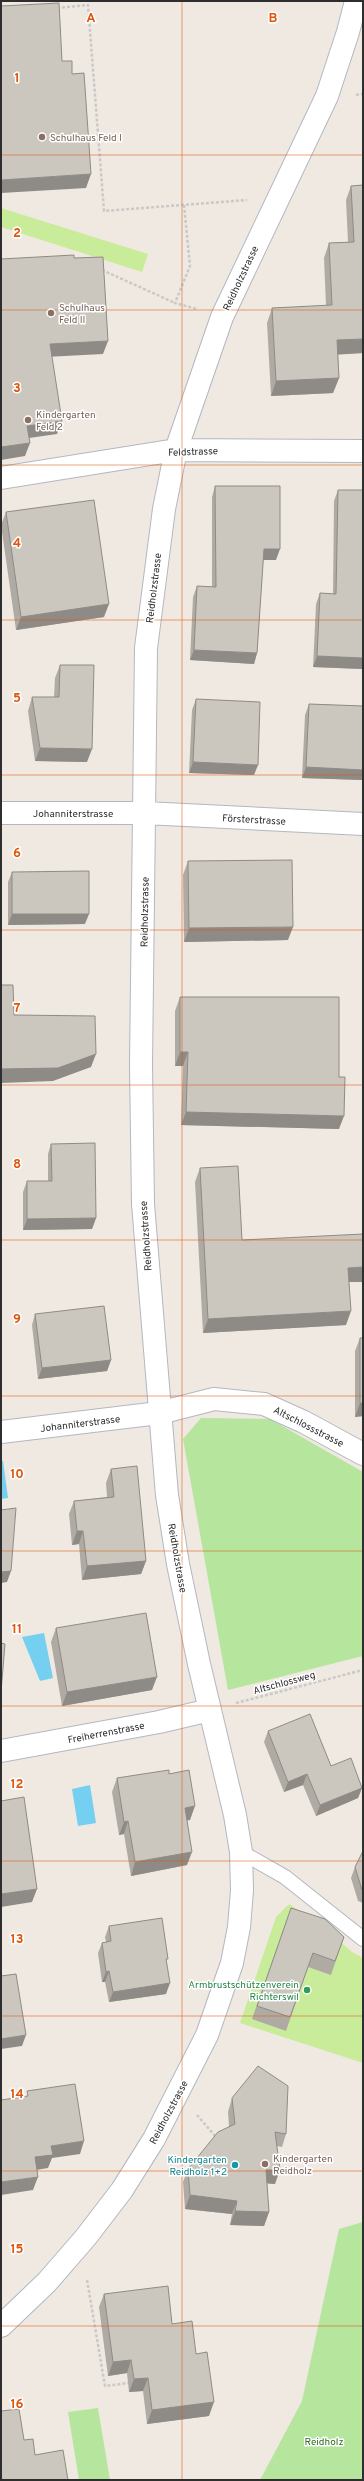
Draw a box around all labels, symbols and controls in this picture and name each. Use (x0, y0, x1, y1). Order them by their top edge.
text: A (86, 11, 96, 27)
text: B (269, 11, 278, 27)
text: 1 (14, 71, 20, 87)
marker: Schulhaus Feld I (37, 132, 47, 142)
place label: Schulhaus Feld I (50, 132, 122, 145)
text: 2 (13, 226, 21, 242)
street label: Reidholzstrasse (221, 244, 262, 313)
place label: Schulhaus Feld II (59, 302, 105, 327)
marker: Schulhaus Feld II (46, 308, 56, 318)
text: 3 (13, 381, 21, 397)
place label: Kindergarten Feld 2 (36, 409, 96, 434)
marker: Kindergarten Feld 2 (23, 415, 33, 425)
street label: Feldstrasse (168, 445, 218, 460)
text: 4 (13, 536, 21, 552)
street label: Reidholzstrasse (144, 552, 165, 624)
text: 5 (13, 691, 21, 707)
street label: Johanniterstrasse (33, 808, 113, 821)
street label: Försterstrasse (222, 812, 286, 829)
text: 6 (13, 846, 21, 862)
street label: Reidholzstrasse (138, 877, 153, 947)
text: 7 (14, 1001, 21, 1017)
text: 8 (13, 1157, 21, 1173)
street label: Reidholzstrasse (138, 1200, 155, 1271)
text: 9 (13, 1312, 21, 1328)
street label: Altschlossstrasse (271, 1404, 346, 1451)
street label: Johanniterstrasse (39, 1413, 121, 1436)
text: 10 (10, 1467, 24, 1483)
street label: Reidholzstrasse (164, 1522, 189, 1594)
text: 11 (12, 1622, 22, 1638)
street label: Altschlossweg (252, 1669, 317, 1698)
street label: Freiherrenstrasse (67, 1720, 146, 1747)
text: 12 (10, 1777, 24, 1793)
text: 13 (11, 1932, 24, 1948)
place label: Armbrustschützenverein Richterswil (188, 1979, 299, 2004)
marker: Armbrustschützenverein Richterswil (302, 1985, 312, 1995)
street label: Reidholzstrasse (147, 2079, 192, 2147)
text: 14 (10, 2087, 24, 2103)
place label: Kindergarten Reidholz (273, 2153, 333, 2178)
place label: Kindergarten Reidholz 1+2 (167, 2154, 227, 2179)
marker: Kindergarten Reidholz (260, 2159, 270, 2169)
marker: Kindergarten Reidholz 1+2 (230, 2160, 240, 2170)
text: 15 (10, 2242, 24, 2258)
text: 16 (10, 2397, 24, 2413)
park label: Reidholz (305, 2436, 343, 2449)

